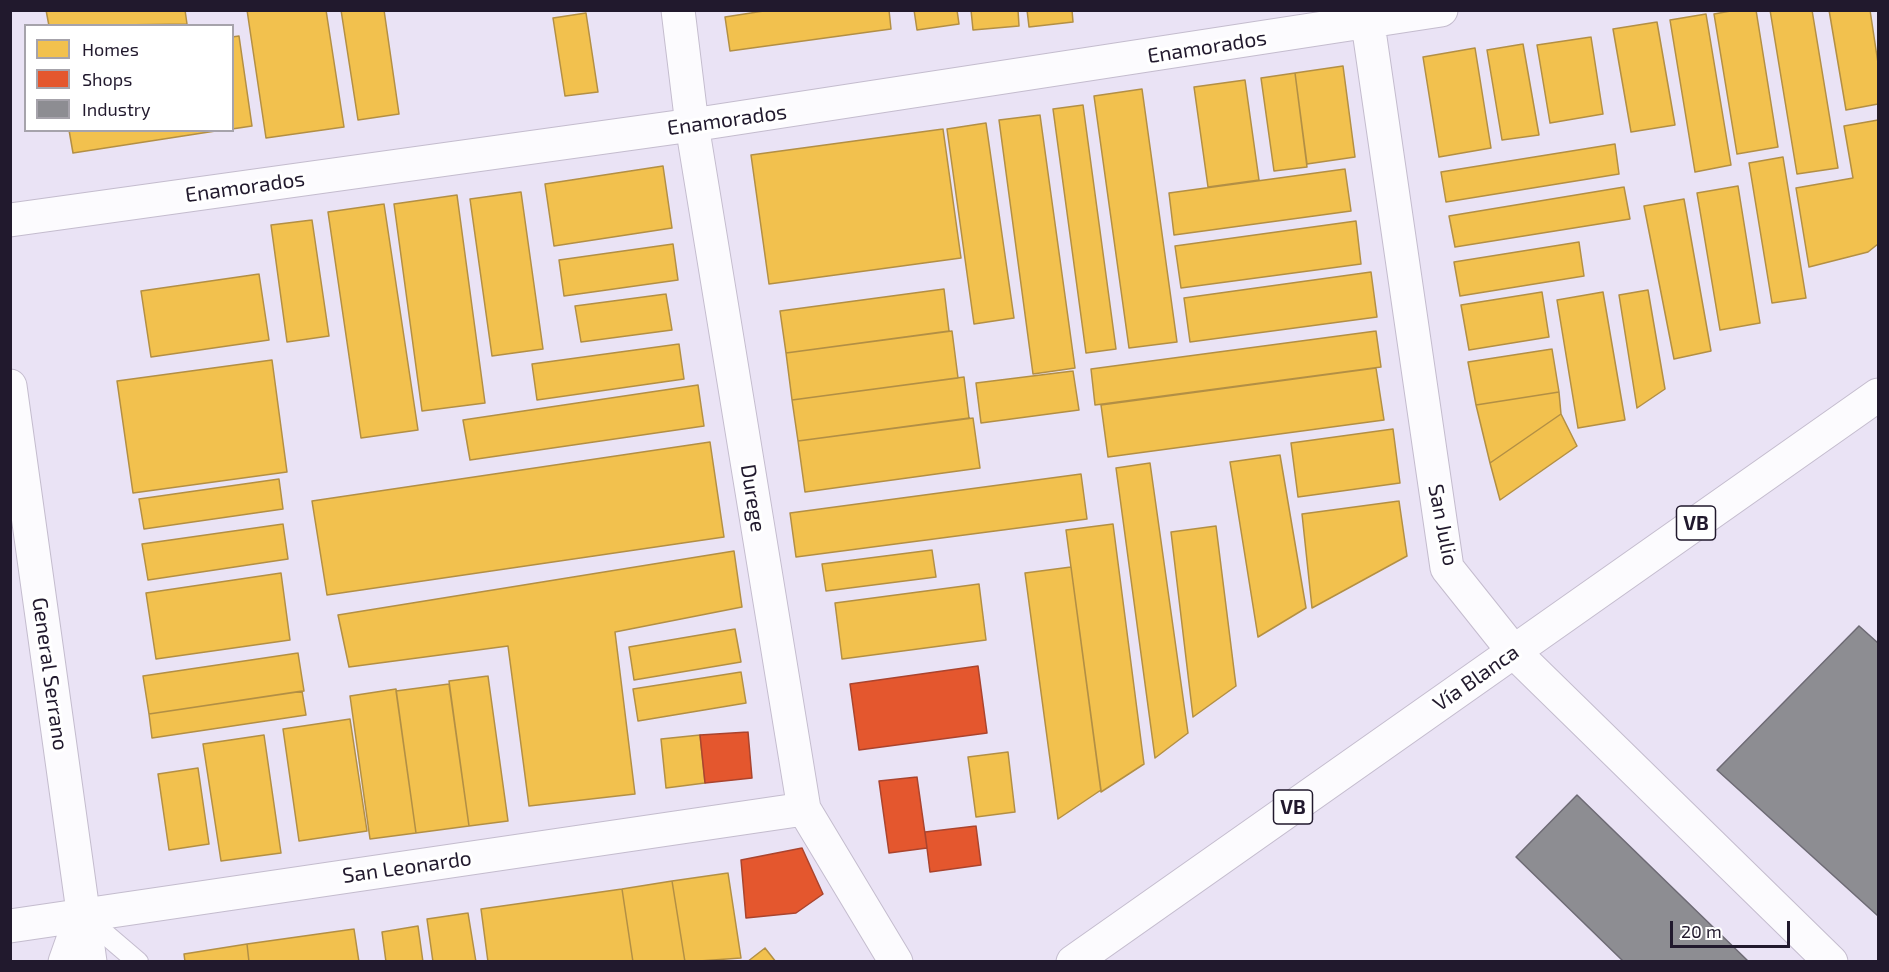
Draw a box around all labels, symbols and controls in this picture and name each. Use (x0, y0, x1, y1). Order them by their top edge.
legend (24, 24, 234, 132)
street label: Enamorados (1146, 25, 1268, 69)
text: Homes (82, 38, 139, 60)
text: Shops (82, 68, 132, 90)
text: Industry (82, 98, 151, 120)
street label: Enamorados (666, 99, 788, 141)
street label: Enamorados (184, 166, 306, 208)
street label: Durege (735, 462, 771, 534)
street label: San Julio (1423, 482, 1463, 568)
road number: VB (1676, 506, 1716, 540)
street label: General Serrano (27, 596, 73, 752)
street label: Vía Blanca (1428, 639, 1524, 717)
road number: VB (1274, 790, 1312, 824)
street label: San Leonardo (341, 845, 473, 889)
scale bar (1673, 909, 1793, 947)
text: 20 m (1681, 920, 1722, 942)

